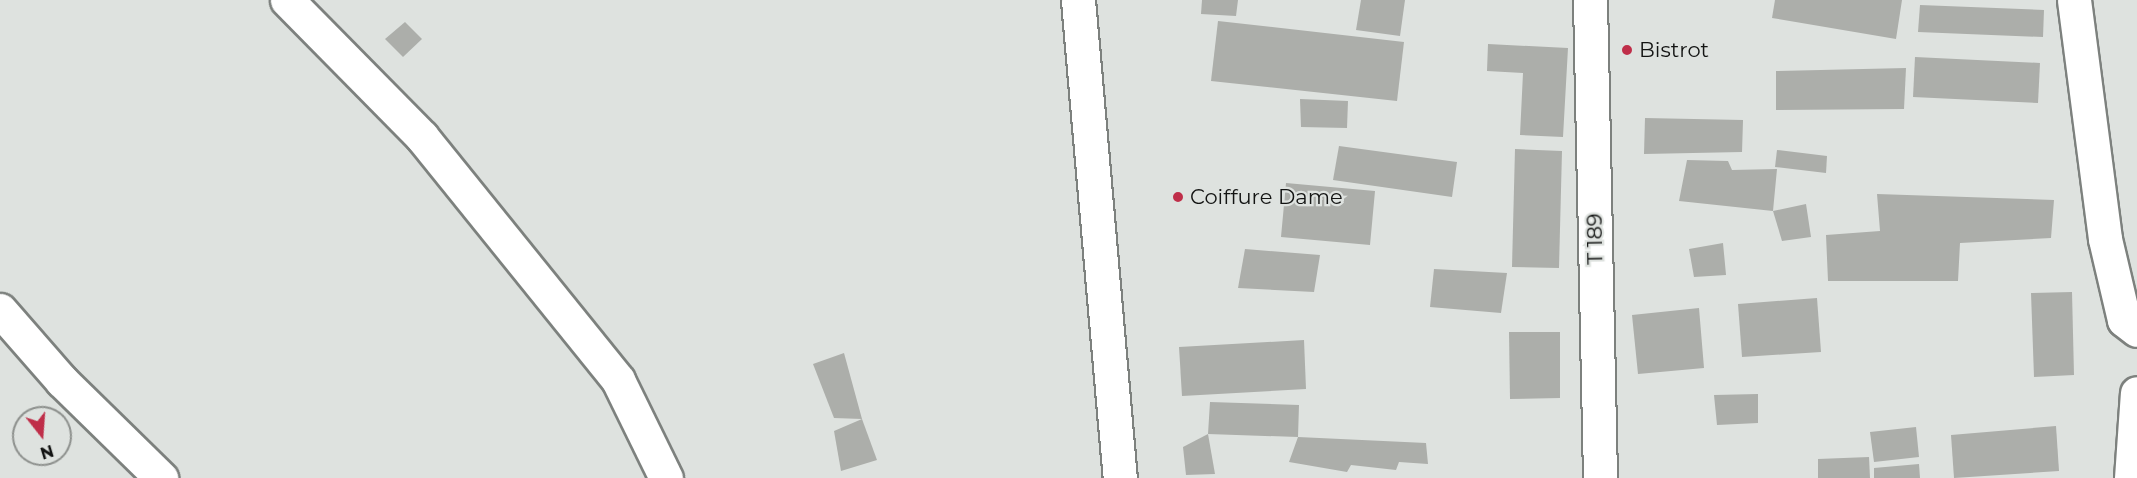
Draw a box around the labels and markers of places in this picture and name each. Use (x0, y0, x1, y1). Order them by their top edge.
place label: Bistrot (1639, 37, 1709, 63)
marker: Bistrot (1620, 43, 1634, 57)
place label: Coiffure Dame (1190, 184, 1343, 210)
marker: Coiffure Dame (1171, 190, 1185, 204)

